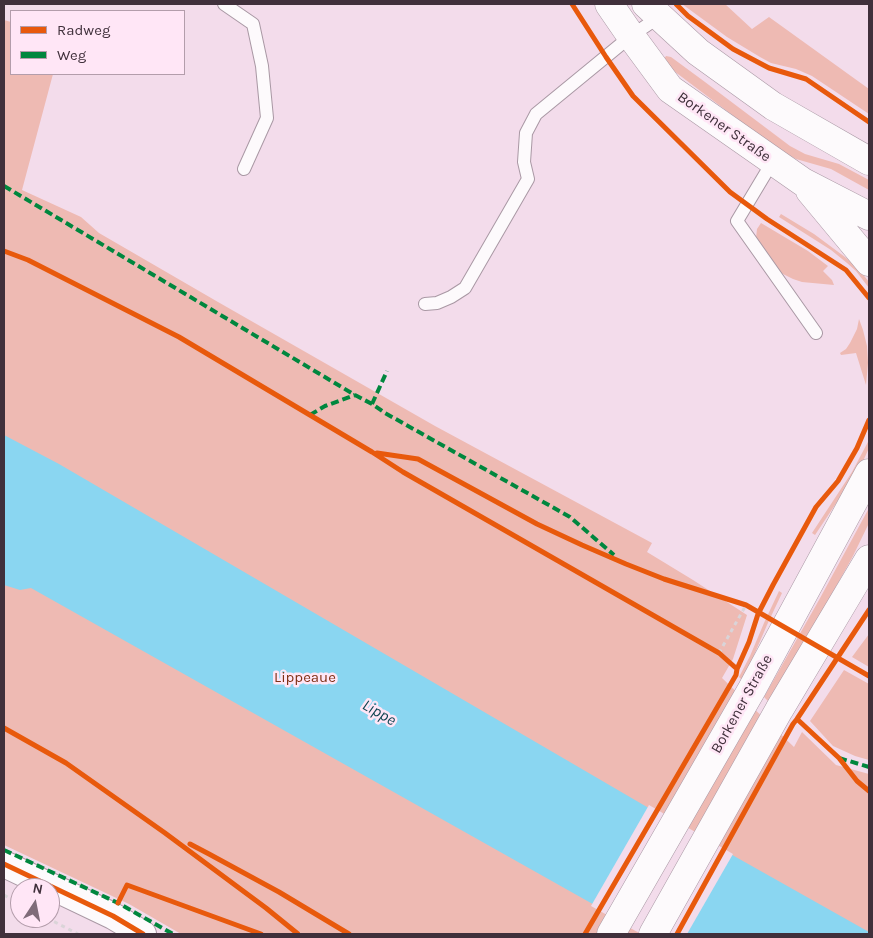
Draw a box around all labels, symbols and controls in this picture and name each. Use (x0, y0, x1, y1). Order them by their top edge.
legend (10, 10, 185, 75)
text: Radweg (57, 21, 110, 39)
text: Weg (57, 46, 86, 64)
street label: Borkener Straße (674, 88, 774, 166)
street label: Borkener Straße (707, 651, 777, 757)
park label: Lippeaue (274, 669, 336, 687)
water label: Lippe (359, 696, 399, 730)
north arrow (10, 878, 60, 928)
text: N (31, 879, 44, 898)

